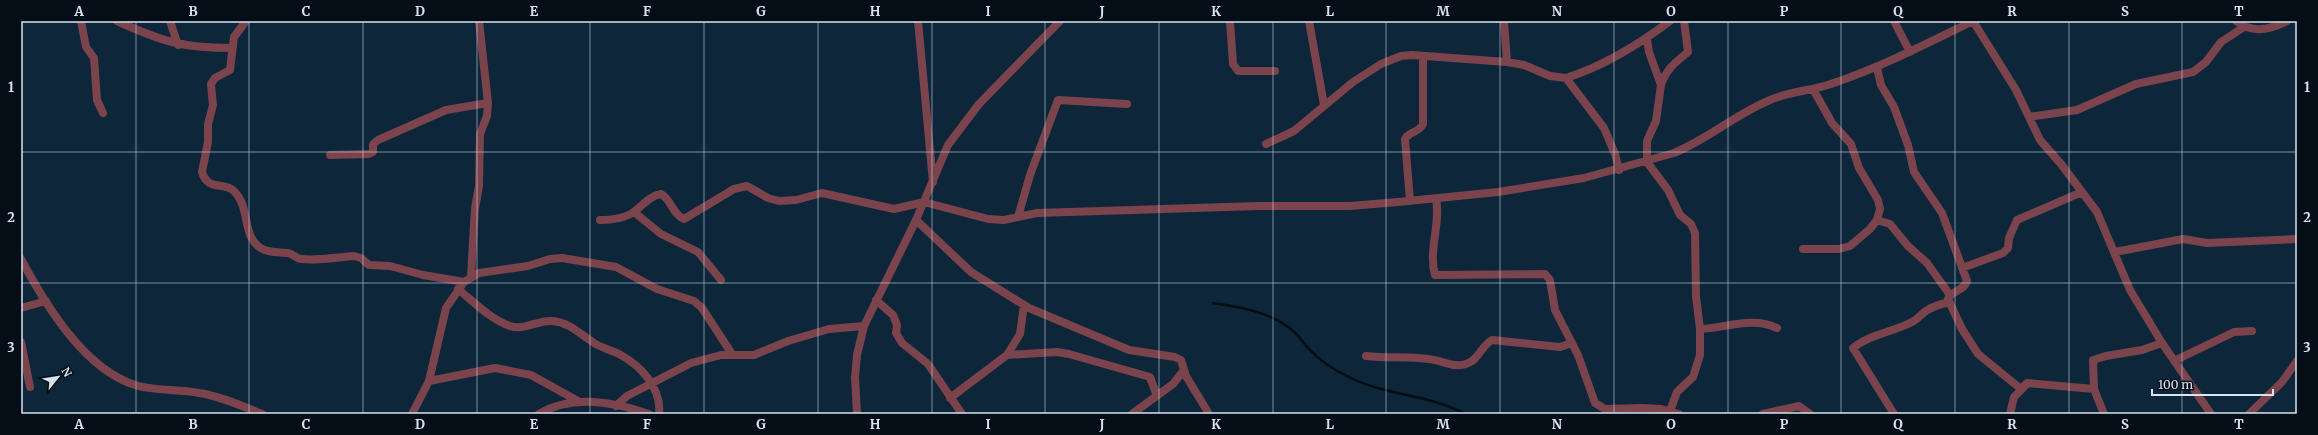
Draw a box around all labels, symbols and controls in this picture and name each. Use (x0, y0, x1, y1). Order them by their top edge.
text: A (73, 3, 84, 20)
text: B (188, 3, 198, 20)
text: C (302, 3, 311, 20)
text: D (415, 3, 425, 20)
text: E (530, 3, 539, 20)
text: F (643, 3, 651, 20)
text: G (756, 3, 766, 20)
text: H (870, 3, 881, 20)
text: I (985, 3, 991, 20)
text: J (1098, 3, 1105, 20)
text: K (1211, 3, 1221, 20)
text: L (1326, 3, 1335, 20)
text: M (1436, 3, 1450, 20)
text: N (1552, 3, 1563, 20)
text: O (1666, 3, 1676, 20)
text: P (1780, 3, 1789, 20)
text: Q (1893, 3, 1904, 20)
text: R (2007, 3, 2017, 20)
text: S (2121, 3, 2129, 20)
text: T (2234, 3, 2244, 20)
text: 1 (8, 79, 14, 96)
text: 1 (2304, 79, 2310, 96)
text: 2 (7, 209, 15, 226)
text: 2 (2303, 209, 2311, 226)
text: 3 (7, 339, 15, 356)
text: 3 (2303, 339, 2311, 356)
north arrow (38, 357, 78, 397)
text: N (58, 365, 75, 380)
scale bar (2152, 371, 2273, 397)
text: 100 m (2158, 377, 2193, 392)
text: A (73, 416, 84, 433)
text: B (188, 416, 198, 433)
text: C (302, 416, 311, 433)
text: D (415, 416, 425, 433)
text: E (530, 416, 539, 433)
text: F (643, 416, 651, 433)
text: G (756, 416, 766, 433)
text: H (870, 416, 881, 433)
text: I (985, 416, 991, 433)
text: J (1098, 416, 1105, 433)
text: K (1211, 416, 1221, 433)
text: L (1326, 416, 1335, 433)
text: M (1436, 416, 1450, 433)
text: N (1552, 416, 1563, 433)
text: O (1666, 416, 1676, 433)
text: P (1780, 416, 1789, 433)
text: Q (1893, 416, 1904, 433)
text: R (2007, 416, 2017, 433)
text: S (2121, 416, 2129, 433)
text: T (2234, 416, 2244, 433)

